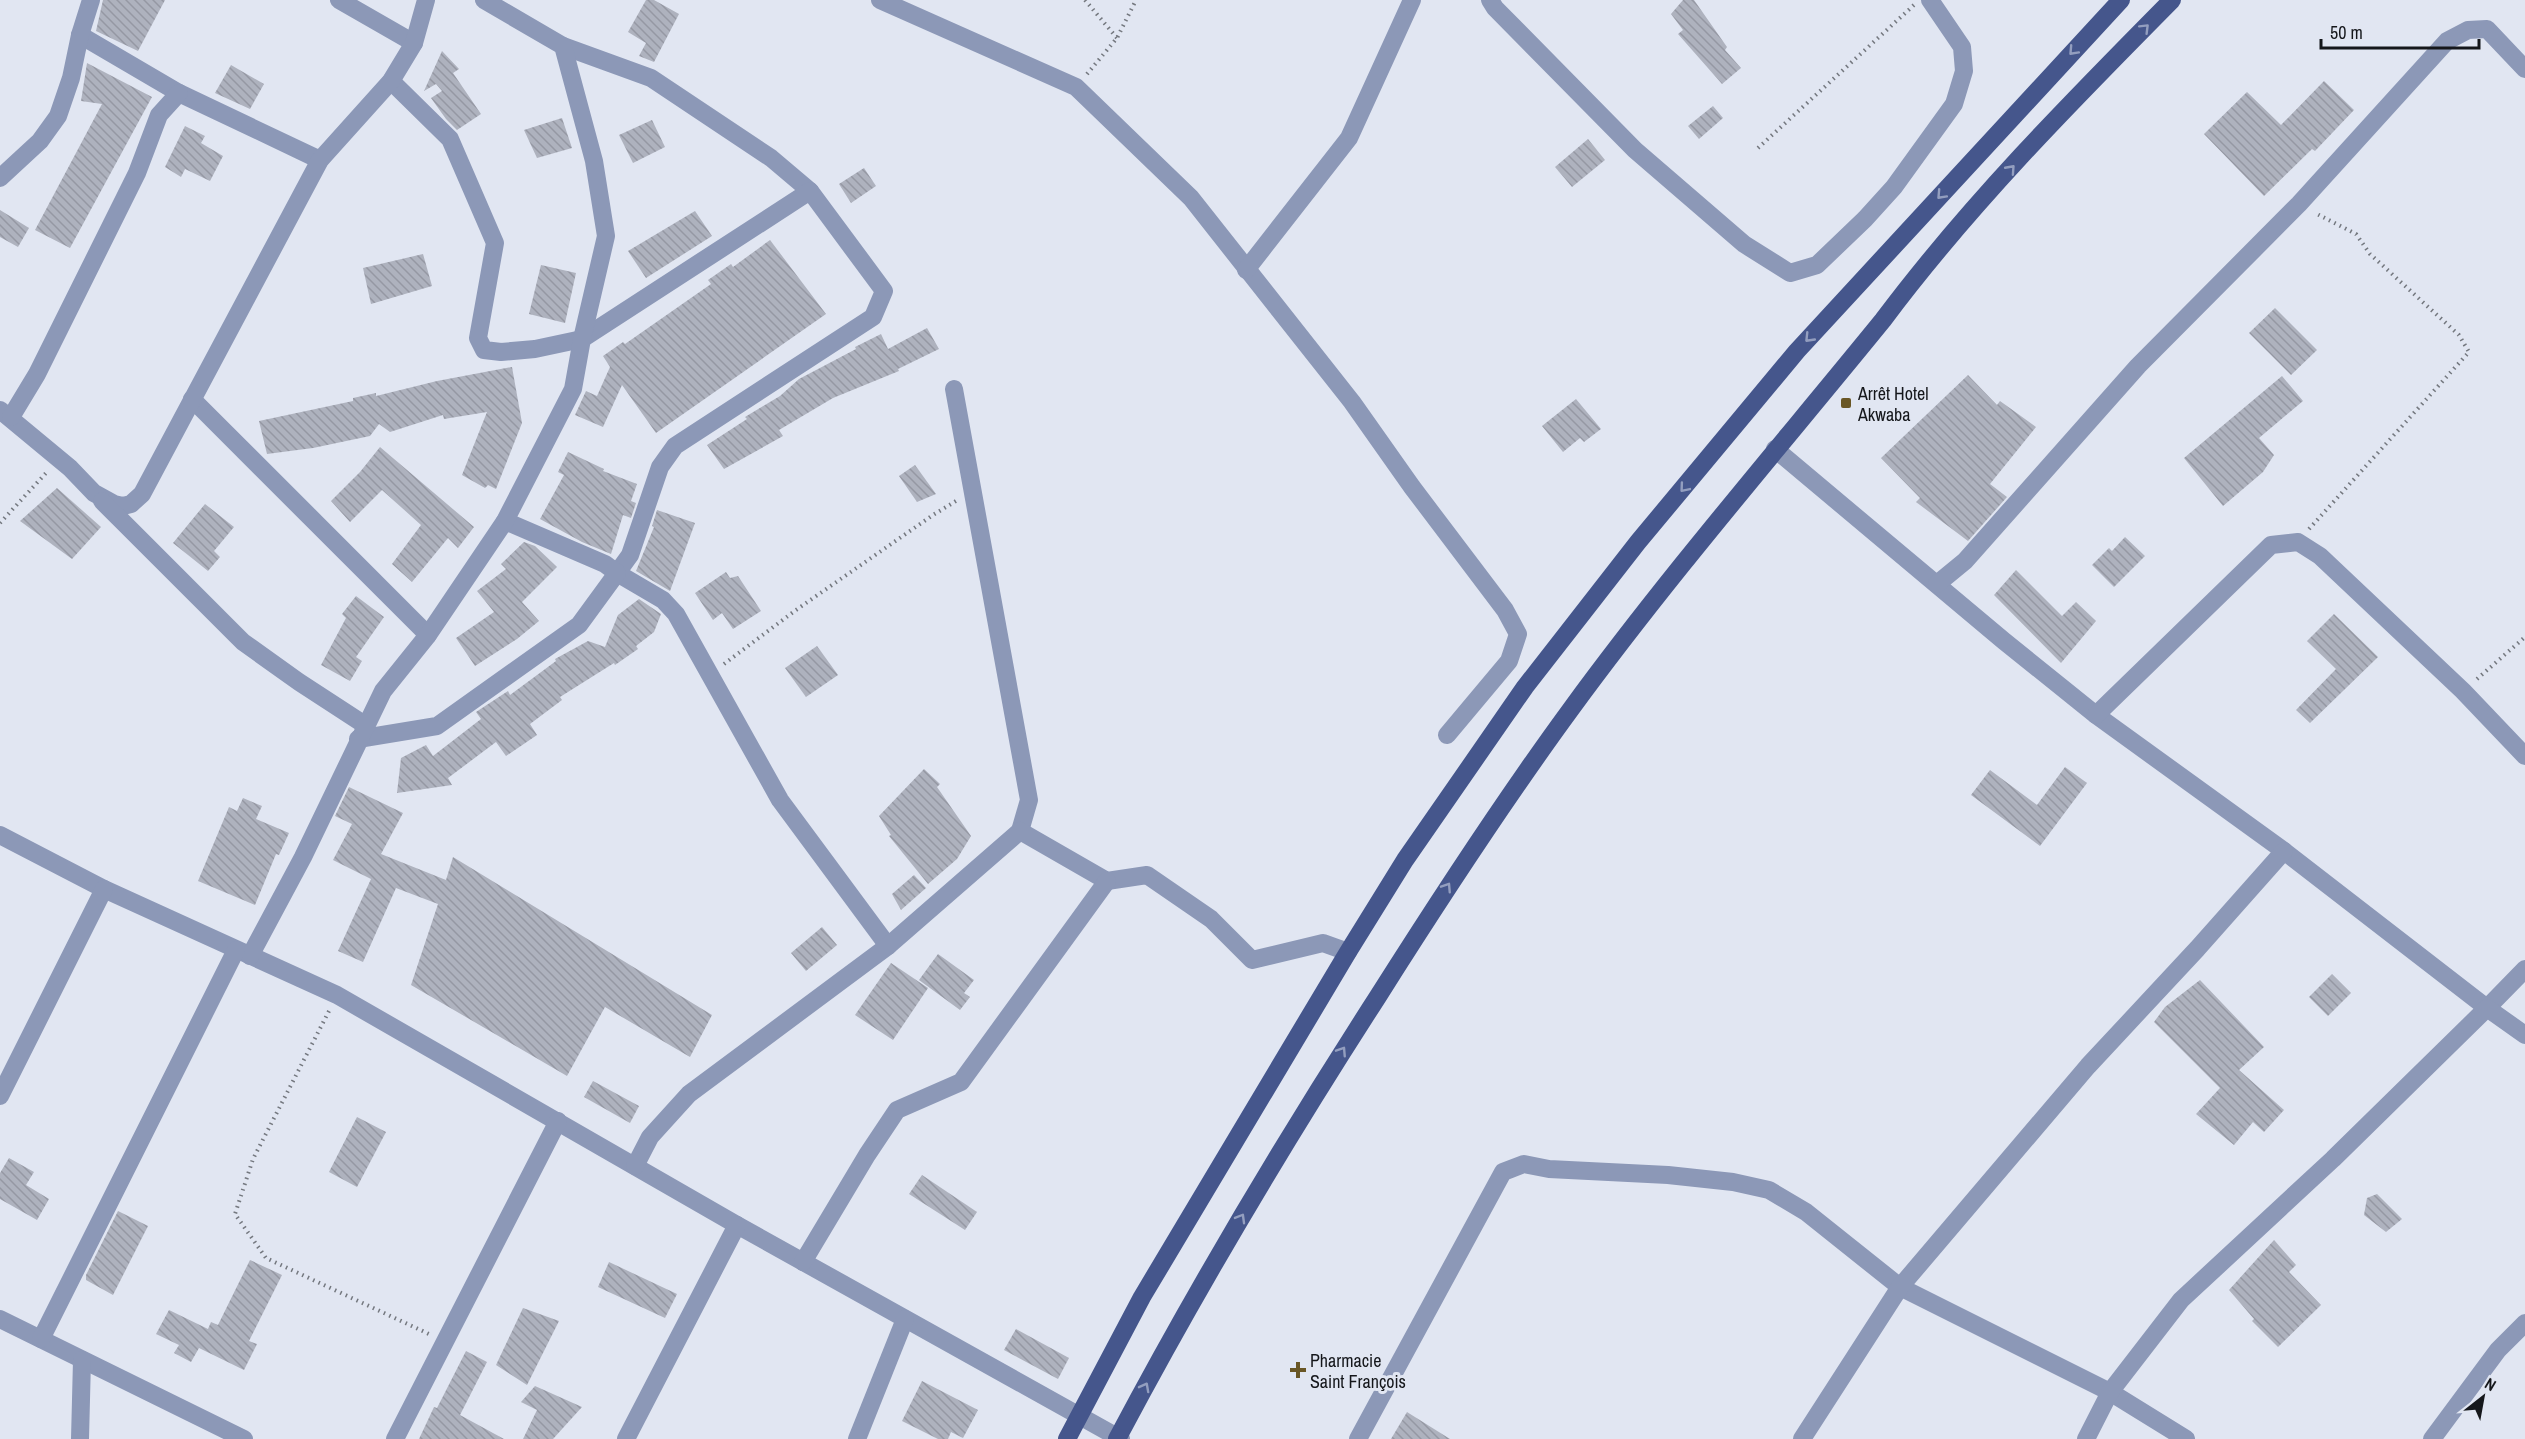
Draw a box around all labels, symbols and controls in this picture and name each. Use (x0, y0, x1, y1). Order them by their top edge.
scale bar (2321, 12, 2478, 50)
text: 50 m (2330, 20, 2363, 45)
one-way arrow (2138, 24, 2149, 35)
one-way arrow (2069, 45, 2080, 55)
one-way arrow (2004, 165, 2015, 176)
one-way arrow (1937, 188, 1948, 199)
one-way arrow (1805, 332, 1816, 342)
place label: Arrêt Hotel Akwaba (1857, 381, 1929, 427)
marker: Arrêt Hotel Akwaba (1839, 396, 1853, 410)
one-way arrow (1680, 481, 1691, 492)
one-way arrow (1440, 883, 1452, 893)
one-way arrow (1335, 1047, 1347, 1057)
one-way arrow (1234, 1214, 1245, 1224)
place label: Pharmacie Saint François (1310, 1348, 1406, 1394)
marker: Pharmacie Saint François (1291, 1363, 1305, 1377)
north arrow (2453, 1367, 2513, 1427)
text: N (2481, 1372, 2500, 1396)
one-way arrow (1138, 1383, 1149, 1394)

